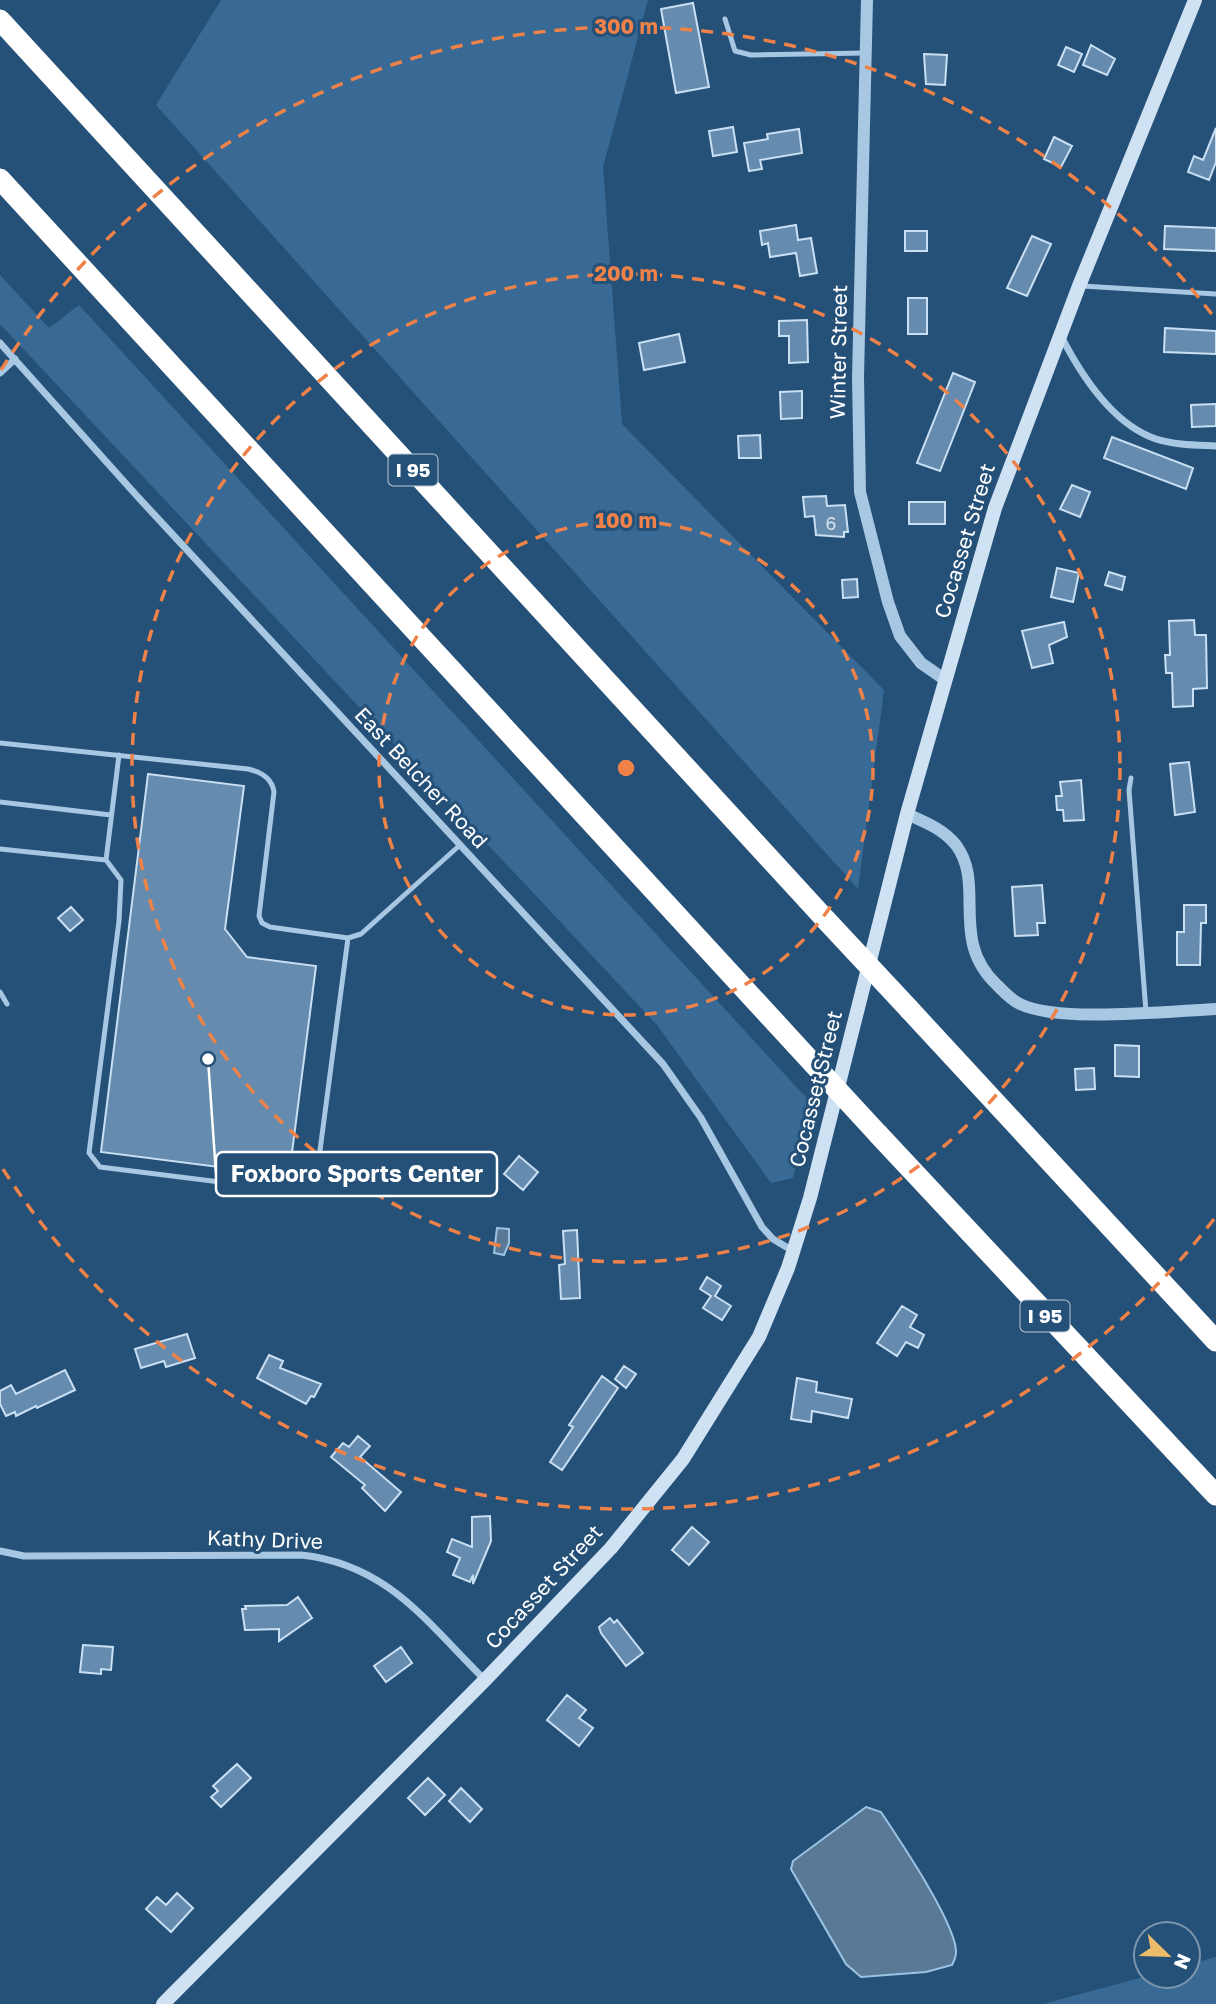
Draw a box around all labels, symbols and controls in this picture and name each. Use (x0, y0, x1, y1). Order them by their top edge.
text: 300 m (594, 13, 658, 39)
text: 200 m (594, 260, 658, 286)
street label: Winter Street (824, 284, 852, 420)
road number: I 95 (388, 454, 438, 485)
street label: Cocasset Street (928, 460, 1000, 621)
text: 100 m (595, 507, 657, 533)
house number: 6 (826, 512, 836, 534)
street label: East Belcher Road (350, 701, 494, 853)
centre of rings (614, 756, 638, 780)
street label: Cocasset Street (783, 1008, 847, 1170)
callout: Foxboro Sports Center (216, 1152, 497, 1196)
text: Foxboro Sports Center (231, 1159, 483, 1187)
road number: I 95 (1020, 1300, 1070, 1332)
street label: Cocasset Street (479, 1519, 607, 1654)
street label: Kathy Drive (207, 1524, 323, 1554)
north arrow (1132, 1920, 1202, 1990)
text: N (1170, 1951, 1197, 1973)

